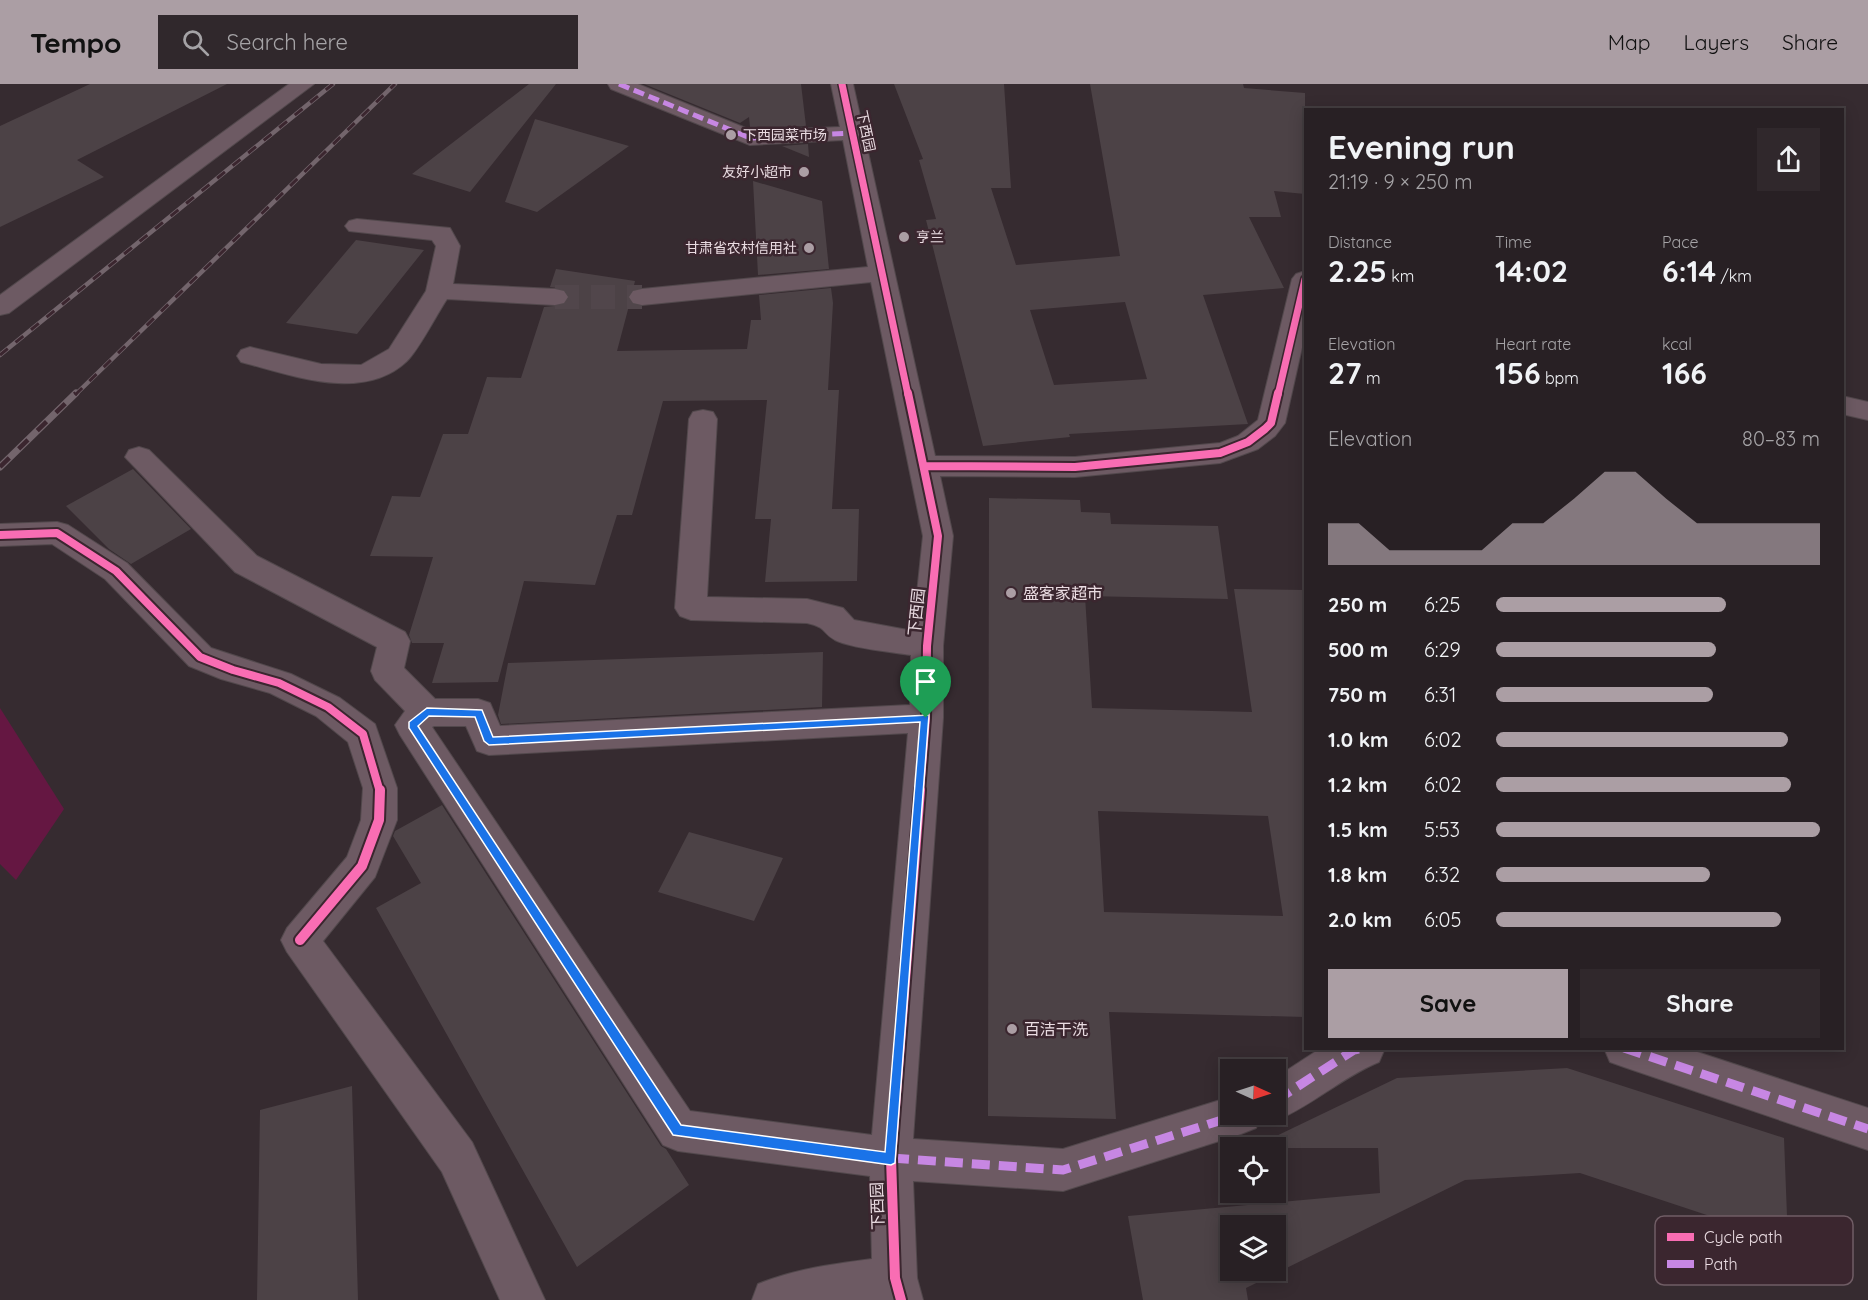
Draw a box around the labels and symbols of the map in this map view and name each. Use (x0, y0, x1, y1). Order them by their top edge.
street label: 下西园 (853, 109, 879, 153)
place label: 下西园菜市场 (743, 126, 827, 144)
marker: 下西园菜市场 (724, 128, 738, 142)
place label: 友好小超市 (722, 163, 792, 181)
marker: 友好小超市 (797, 165, 811, 179)
place label: 亨兰 (916, 228, 944, 246)
marker: 亨兰 (897, 230, 911, 244)
place label: 甘肃省农村信用社 (685, 239, 797, 257)
marker: 甘肃省农村信用社 (802, 241, 816, 255)
place label: 盛客家超市 (1023, 583, 1103, 603)
marker: 盛客家超市 (1004, 586, 1018, 600)
street label: 下西园 (904, 587, 928, 637)
pin (900, 656, 951, 718)
place label: 百洁干洗 (1024, 1019, 1088, 1039)
marker: 百洁干洗 (1005, 1022, 1019, 1036)
north arrow (1220, 1059, 1286, 1125)
street label: 下西园 (866, 1182, 888, 1230)
legend (1655, 1216, 1853, 1285)
text: Cycle path (1704, 1227, 1783, 1247)
text: Path (1704, 1254, 1738, 1274)

